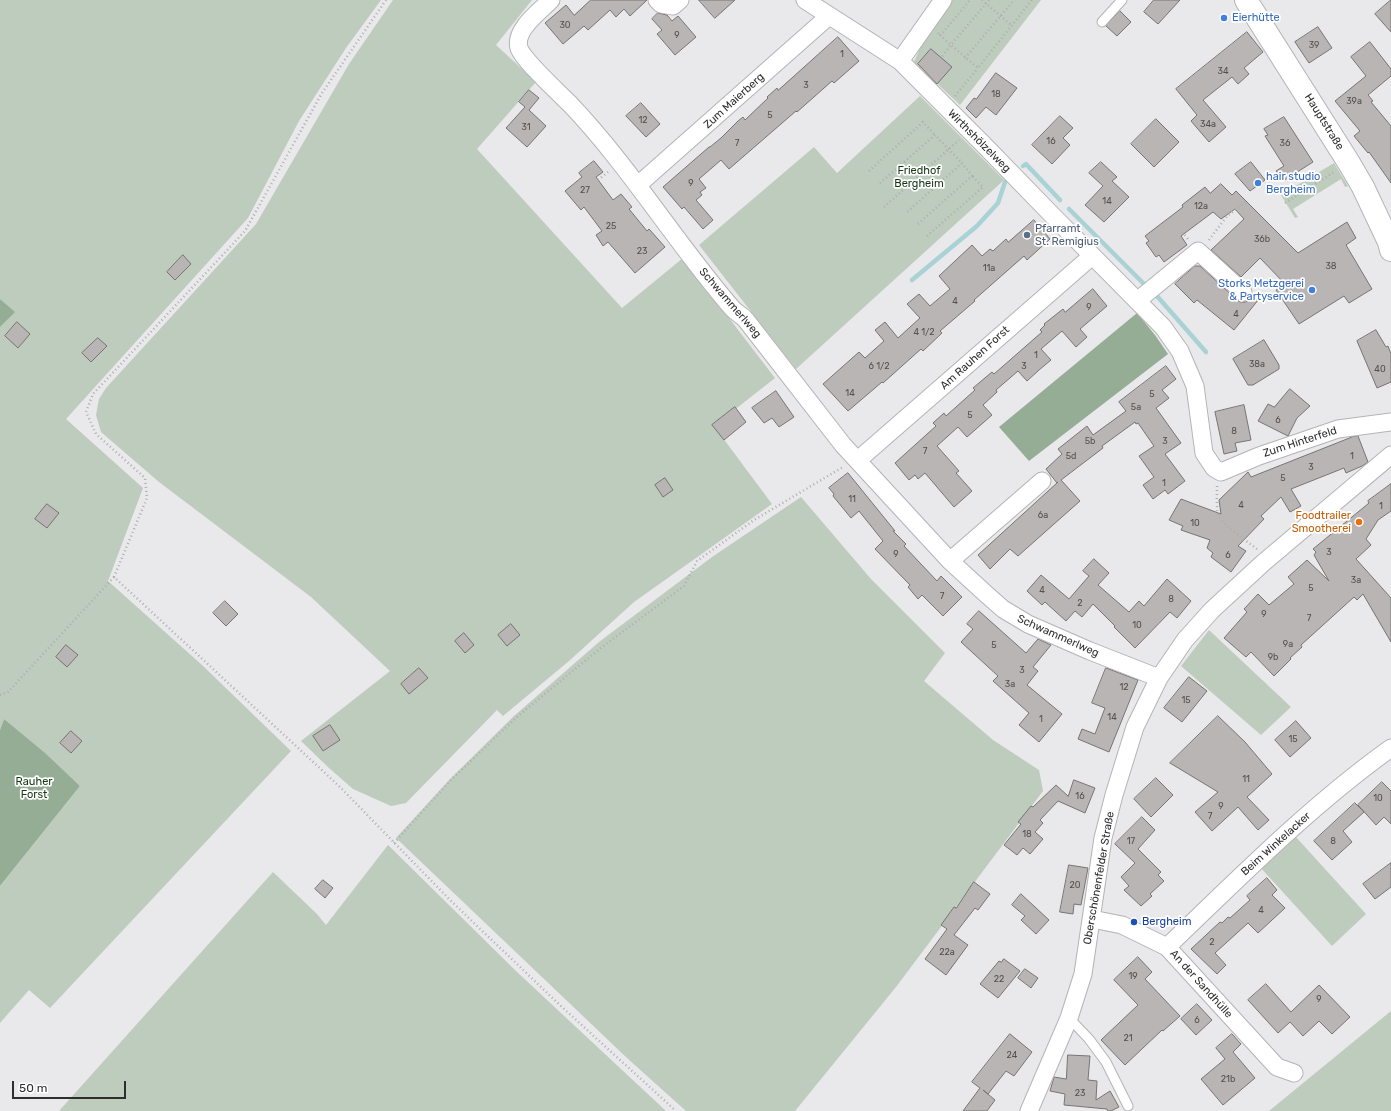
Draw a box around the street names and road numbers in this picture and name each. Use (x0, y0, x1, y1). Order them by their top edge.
street label: Zum Maierberg (701, 70, 767, 132)
street label: Hauptstraße (1301, 91, 1347, 153)
street label: Wirthshölzelweg (945, 107, 1013, 175)
street label: Schwammerlweg (696, 265, 764, 341)
street label: Am Rauhen Forst (938, 323, 1012, 393)
street label: Zum Hinterfeld (1261, 424, 1339, 460)
street label: Schwammerlweg (1015, 612, 1101, 660)
street label: Beim Winkelacker (1239, 809, 1313, 879)
street label: Oberschönenfelder Straße (1081, 810, 1117, 946)
street label: An der Sandhülle (1167, 947, 1235, 1021)

